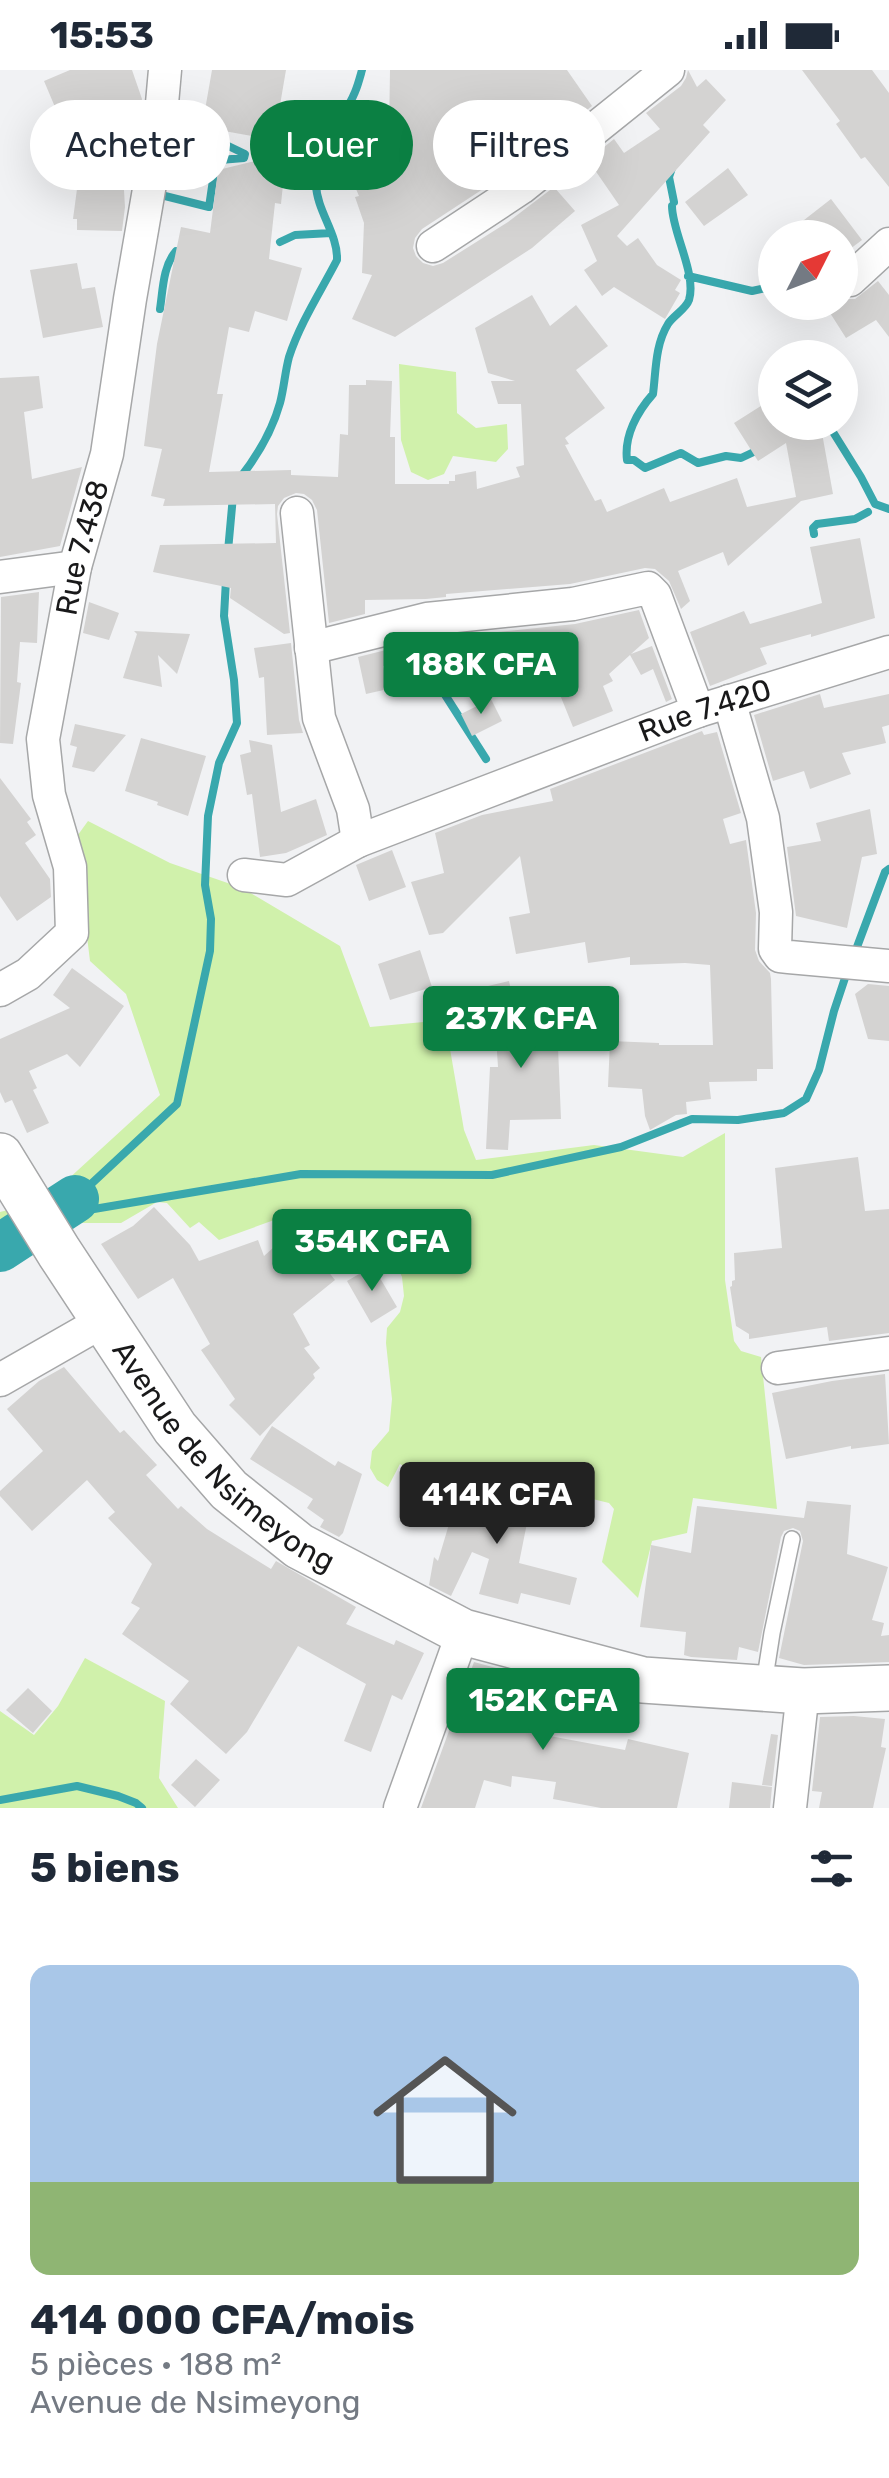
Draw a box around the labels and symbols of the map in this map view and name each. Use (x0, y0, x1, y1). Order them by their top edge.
north arrow (758, 220, 858, 320)
street label: Rue 7.438 (48, 476, 117, 618)
pin: 188K CFA (378, 632, 584, 717)
street label: Rue 7.420 (633, 671, 776, 750)
pin: 237K CFA (418, 986, 624, 1071)
pin: 354K CFA (269, 1209, 475, 1294)
street label: Avenue de Nsimeyong (105, 1334, 341, 1579)
pin: 414K CFA (394, 1462, 600, 1547)
pin: 152K CFA (440, 1668, 646, 1753)

